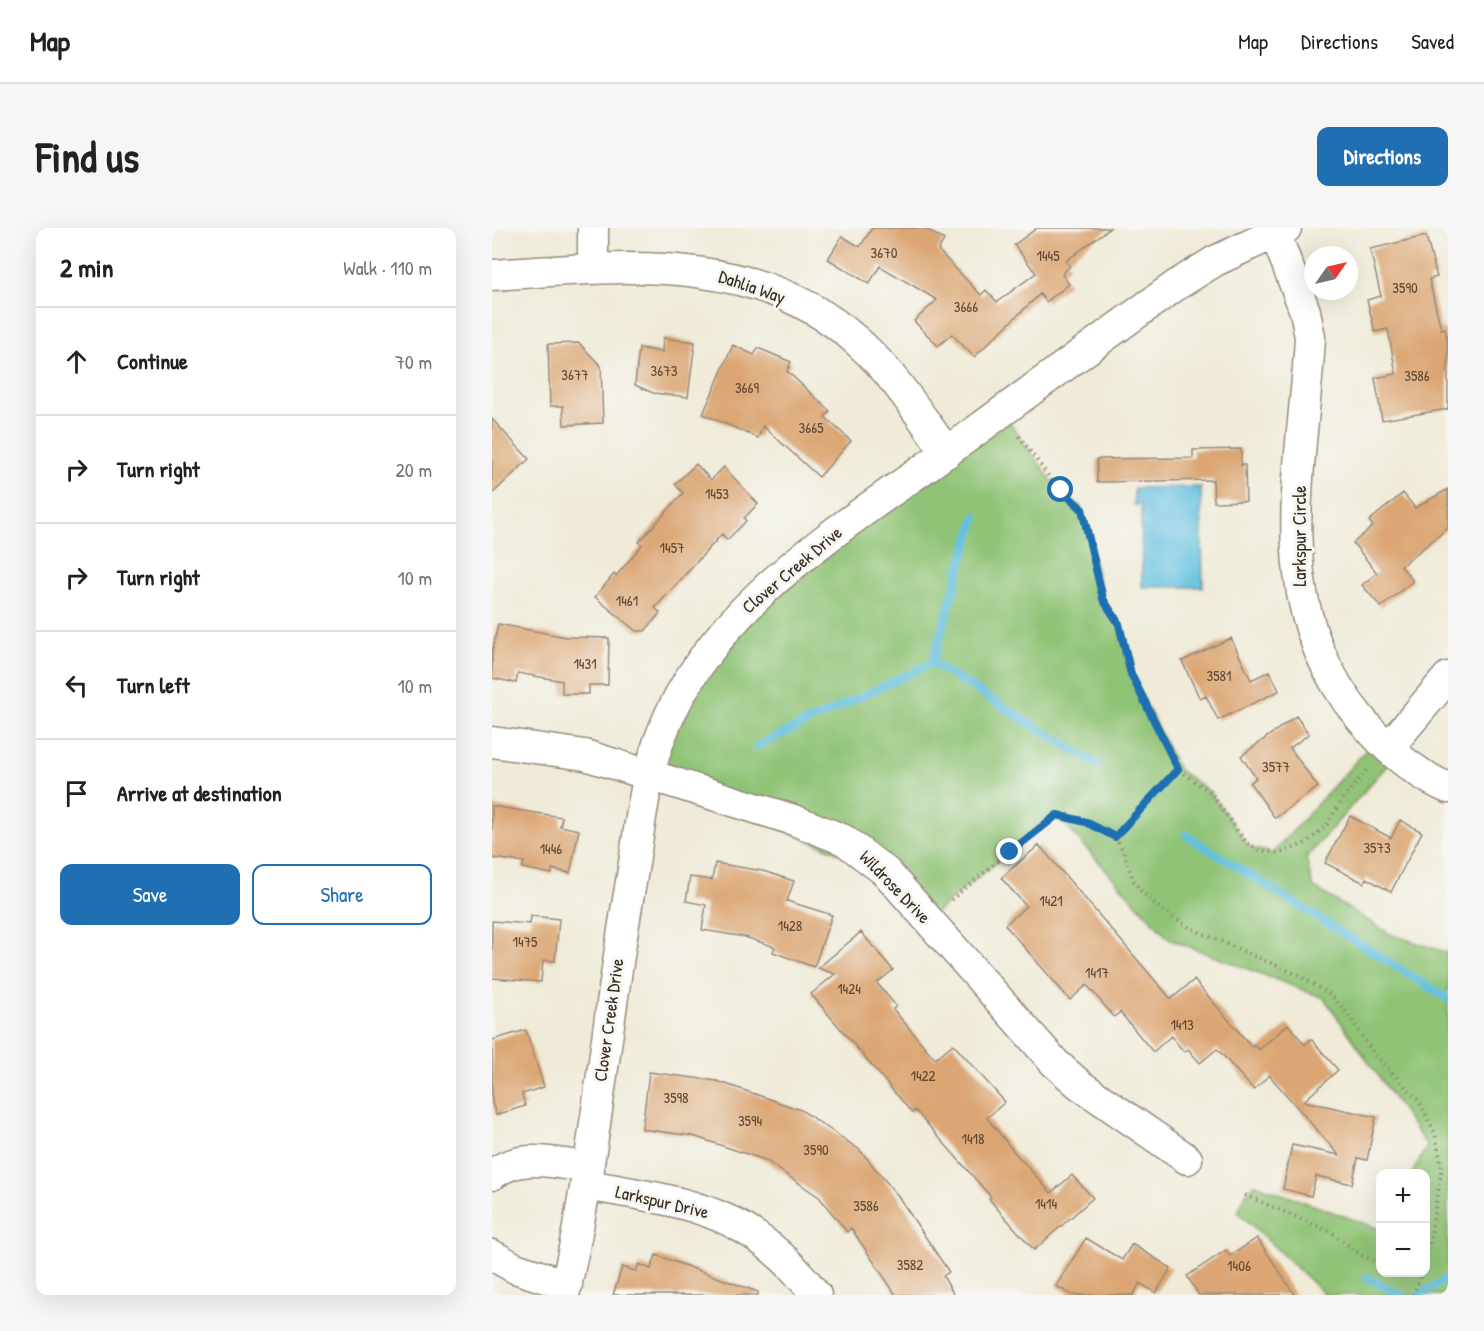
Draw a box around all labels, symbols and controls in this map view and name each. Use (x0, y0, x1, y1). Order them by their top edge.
text: Map (30, 22, 70, 60)
text: Map (1238, 27, 1268, 56)
text: Directions (1301, 27, 1378, 56)
text: Saved (1411, 27, 1454, 56)
button: Directions (1317, 127, 1448, 186)
text: Find us (36, 128, 139, 185)
house number: 3670 (871, 242, 898, 263)
house number: 1445 (1036, 245, 1060, 266)
north arrow (1304, 246, 1358, 300)
text: 2 min (60, 250, 113, 285)
text: Walk · 110 m (343, 254, 432, 281)
street label: Dahlia Way (715, 263, 789, 310)
house number: 3590 (1392, 277, 1418, 298)
house number: 3666 (954, 296, 978, 317)
icon: ahead (60, 345, 93, 378)
text: Continue (117, 346, 188, 376)
text: 70 m (395, 348, 432, 375)
house number: 3673 (651, 360, 678, 381)
house number: 3677 (561, 364, 589, 385)
house number: 3586 (1404, 365, 1430, 386)
house number: 3669 (735, 377, 760, 398)
house number: 3665 (798, 417, 824, 438)
icon: right (60, 453, 93, 486)
text: Turn right (117, 454, 200, 484)
text: 20 m (395, 456, 432, 483)
route start (1047, 476, 1073, 502)
house number: 1453 (705, 483, 729, 504)
street label: Larkspur Circle (1287, 486, 1312, 586)
street label: Clover Creek Drive (736, 520, 847, 619)
house number: 1457 (660, 537, 684, 558)
icon: right (60, 561, 93, 594)
text: Turn right (117, 562, 200, 592)
text: 10 m (398, 564, 432, 591)
house number: 1461 (616, 590, 638, 611)
house number: 1431 (573, 653, 597, 674)
house number: 3581 (1206, 665, 1232, 686)
icon: left (60, 669, 93, 702)
text: Turn left (117, 670, 190, 700)
text: 10 m (398, 672, 432, 699)
house number: 3577 (1262, 756, 1290, 777)
icon: arrive (60, 777, 93, 810)
text: Arrive at destination (117, 778, 282, 808)
house number: 3573 (1363, 837, 1391, 858)
house number: 1446 (540, 838, 562, 859)
route end (996, 838, 1022, 864)
street label: Wildrose Drive (854, 844, 937, 929)
button: Save (60, 864, 240, 925)
button: Share (252, 864, 432, 925)
house number: 1421 (1039, 890, 1063, 911)
house number: 1428 (778, 915, 802, 936)
house number: 1475 (513, 931, 538, 952)
street label: Clover Creek Drive (588, 957, 630, 1083)
house number: 1417 (1085, 962, 1109, 983)
house number: 1424 (837, 978, 861, 999)
house number: 1413 (1170, 1014, 1194, 1035)
house number: 1422 (910, 1065, 936, 1086)
house number: 3598 (663, 1087, 689, 1108)
house number: 3594 (738, 1110, 762, 1131)
house number: 1418 (961, 1128, 985, 1149)
house number: 3590 (803, 1139, 829, 1160)
map controls (1376, 1169, 1430, 1277)
button: + (1376, 1169, 1430, 1223)
street label: Larkspur Drive (613, 1179, 711, 1224)
house number: 1414 (1035, 1193, 1057, 1214)
house number: 3586 (853, 1195, 879, 1216)
button: − (1376, 1223, 1430, 1277)
house number: 3582 (897, 1254, 923, 1275)
house number: 1406 (1227, 1255, 1251, 1276)

